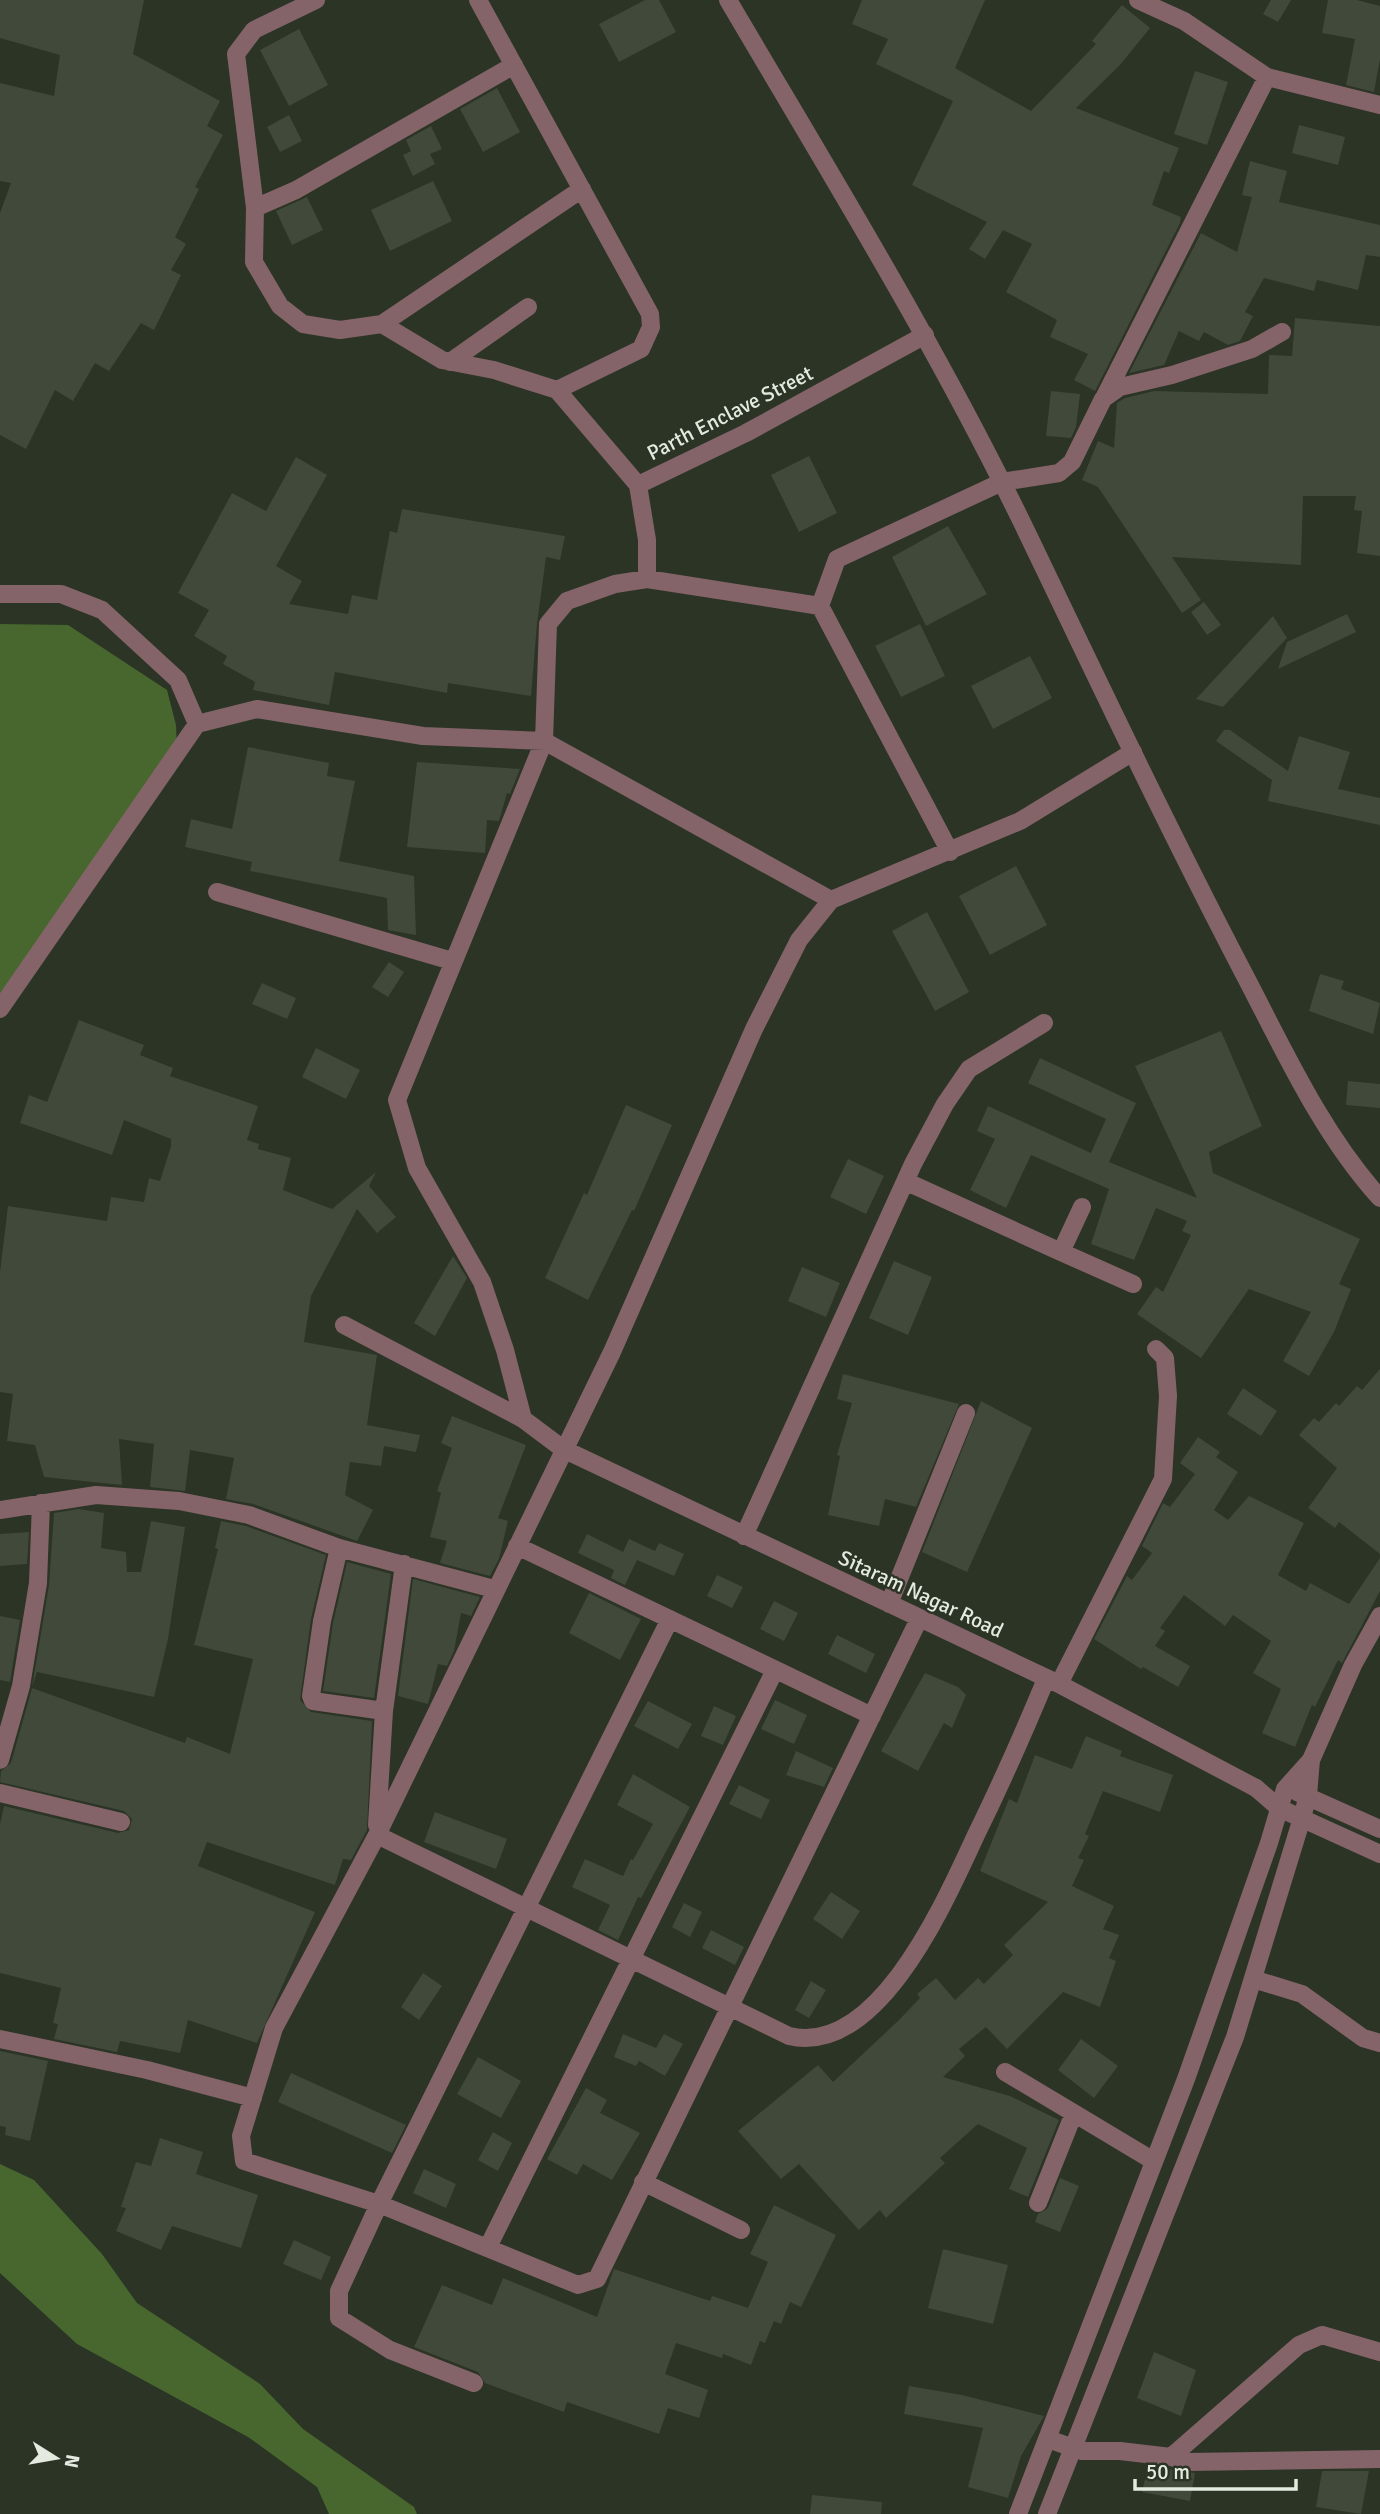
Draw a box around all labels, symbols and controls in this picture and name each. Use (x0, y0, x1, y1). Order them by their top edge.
street label: Parth Enclave Street (643, 360, 817, 466)
street label: Sitaram Nagar Road (835, 1544, 1007, 1644)
north arrow (21, 2423, 91, 2493)
scale bar (1135, 2448, 1296, 2492)
text: N (59, 2452, 85, 2470)
text: 50 m (1146, 2459, 1190, 2485)

